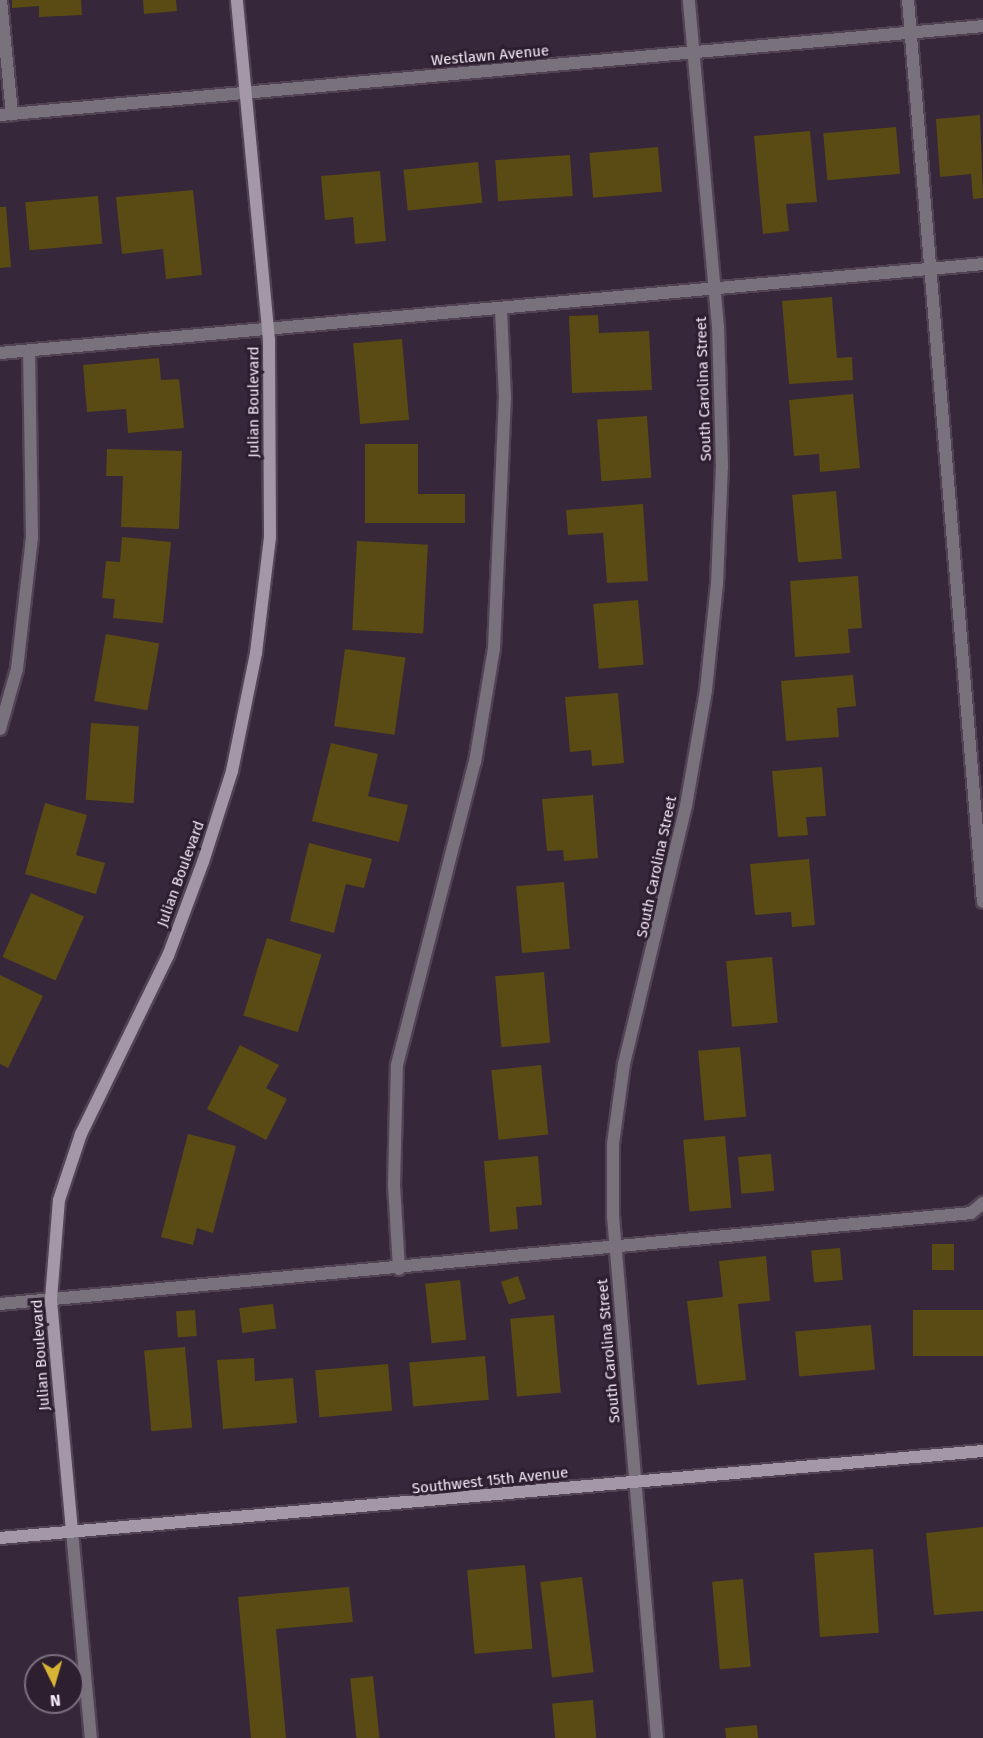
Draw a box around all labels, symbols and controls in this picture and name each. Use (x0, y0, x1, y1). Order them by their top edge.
street label: Westlawn Avenue (430, 42, 550, 70)
street label: South Carolina Street (692, 316, 716, 462)
street label: Julian Boulevard (245, 346, 263, 458)
street label: South Carolina Street (633, 794, 681, 940)
street label: Julian Boulevard (153, 819, 209, 929)
street label: South Carolina Street (594, 1278, 624, 1424)
street label: Julian Boulevard (28, 1299, 54, 1411)
street label: Southwest 15th Avenue (411, 1464, 569, 1498)
north arrow (24, 1654, 84, 1714)
text: N (49, 1691, 62, 1710)

